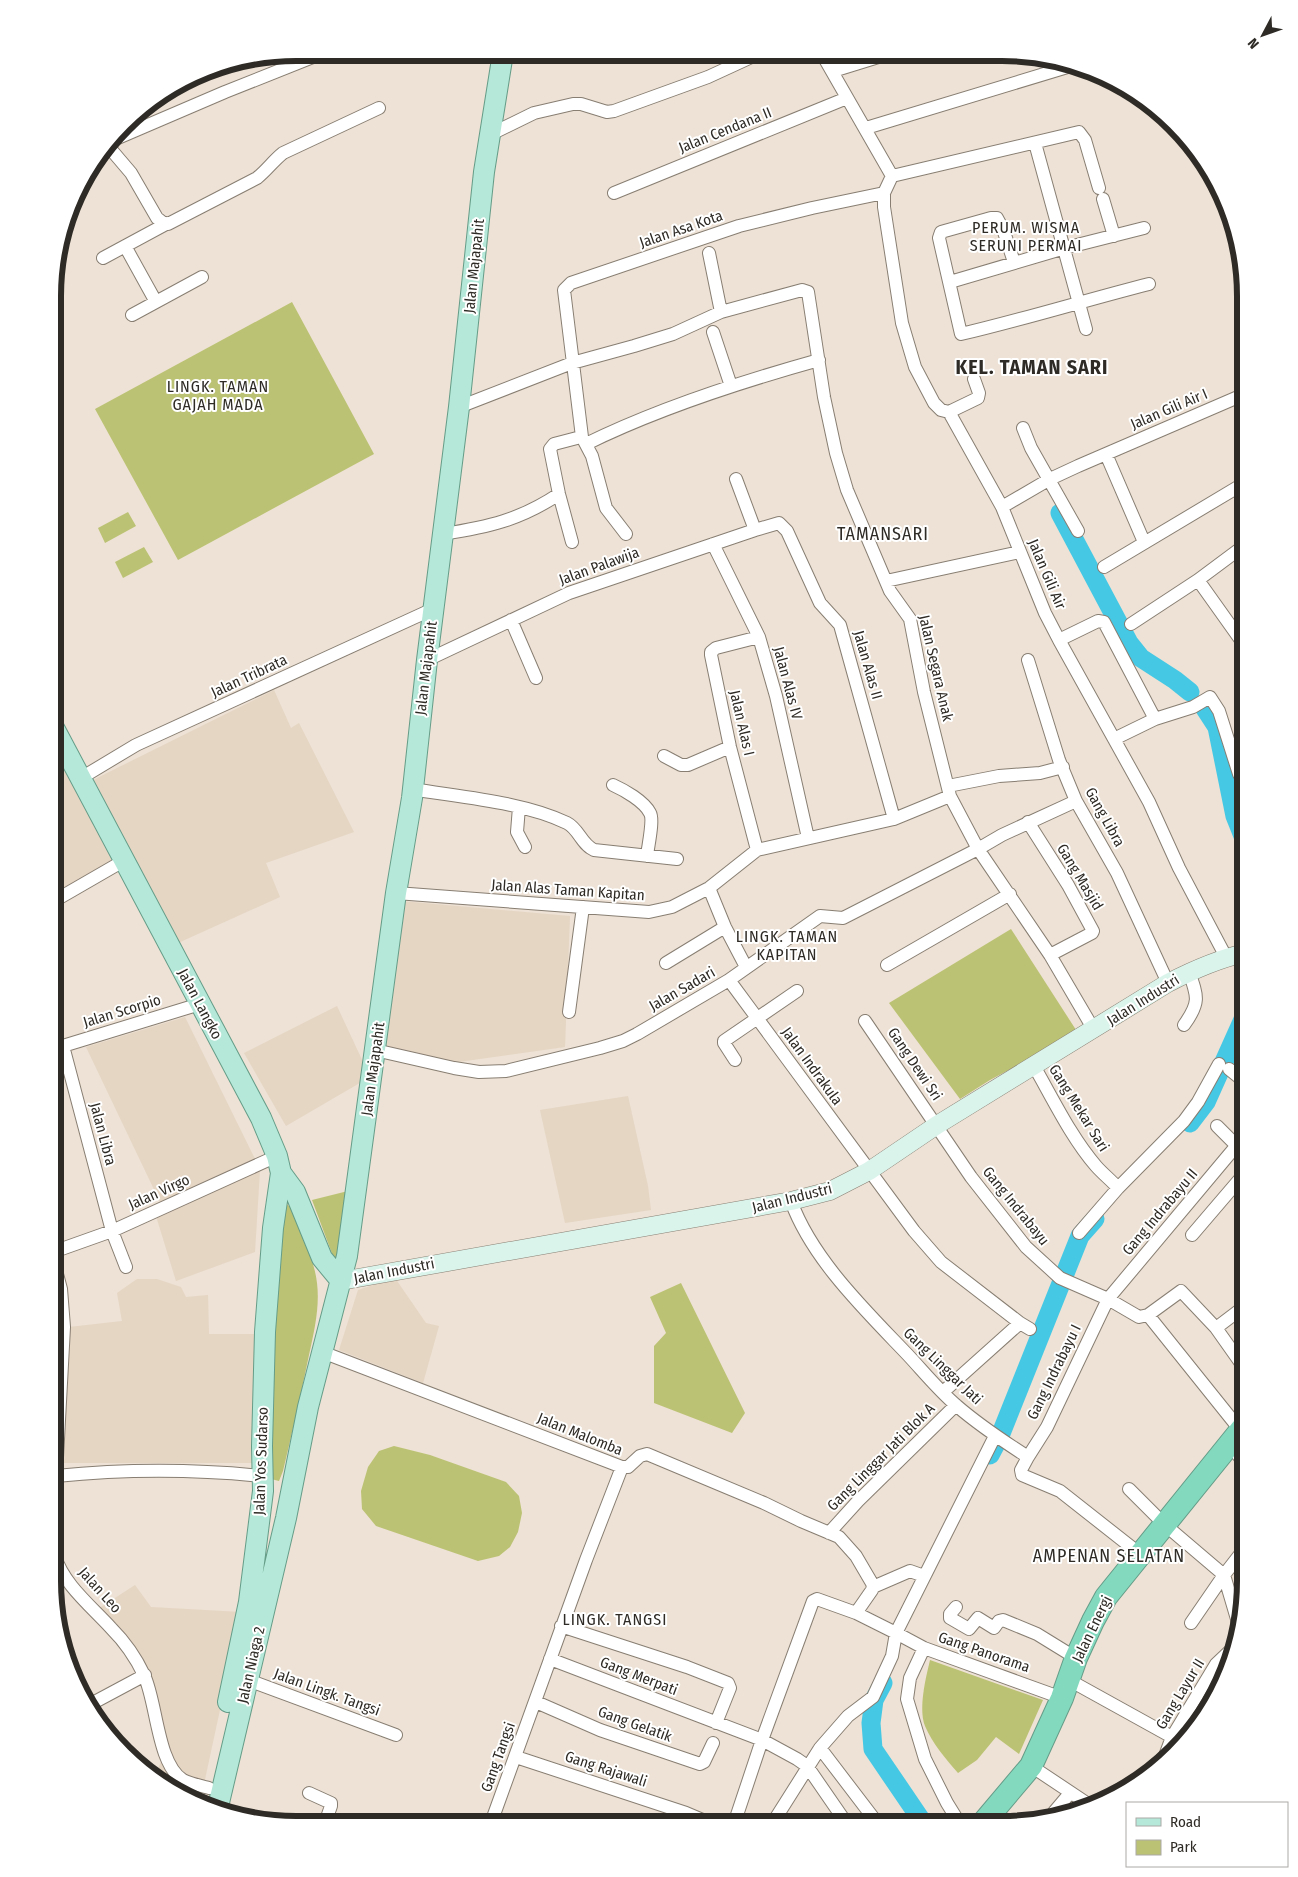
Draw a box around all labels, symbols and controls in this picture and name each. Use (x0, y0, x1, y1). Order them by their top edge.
north arrow (1238, 10, 1288, 60)
text: N (1244, 34, 1263, 52)
street label: Jalan Cendana II (676, 103, 774, 157)
street label: Jalan Asa Kota (637, 206, 725, 252)
street label: Jalan Majapahit (460, 218, 488, 314)
district label: PERUM. WISMA SERUNI PERMAI (970, 218, 1082, 255)
district label: KEL. TAMAN SARI (956, 355, 1108, 379)
district label: LINGK. TAMAN GAJAH MADA (167, 377, 269, 414)
street label: Jalan Gili Air I (1128, 385, 1210, 433)
district label: TAMANSARI (837, 523, 929, 545)
street label: Jalan Gili Air (1024, 536, 1070, 613)
street label: Jalan Palawija (556, 543, 642, 589)
street label: Jalan Segara Anak (915, 613, 957, 723)
street label: Jalan Majapahit (411, 620, 441, 716)
street label: Jalan Alas II (850, 628, 886, 702)
street label: Jalan Alas IV (770, 645, 806, 722)
street label: Jalan Tribrata (208, 651, 290, 701)
street label: Jalan Alas I (726, 688, 758, 758)
street label: Gang Libra (1081, 784, 1129, 850)
street label: Gang Masjid (1053, 841, 1107, 913)
street label: Jalan Alas Taman Kapitan (491, 876, 645, 904)
district label: LINGK. TAMAN KAPITAN (736, 927, 838, 964)
street label: Jalan Sadari (646, 963, 718, 1015)
street label: Jalan Langko (174, 966, 226, 1043)
street label: Jalan Industri (1103, 971, 1183, 1029)
street label: Jalan Scorpio (81, 991, 163, 1031)
street label: Jalan Majapahit (357, 1021, 389, 1117)
street label: Jalan Indrakula (778, 1024, 846, 1108)
street label: Gang Dewi Sri (884, 1024, 946, 1104)
street label: Gang Mekar Sari (1045, 1061, 1113, 1155)
street label: Jalan Libra (86, 1101, 120, 1167)
street label: Gang Indrabayu (979, 1163, 1053, 1249)
street label: Gang Indrabayu II (1119, 1165, 1201, 1259)
street label: Jalan Virgo (126, 1170, 192, 1213)
street label: Jalan Industri (750, 1179, 834, 1217)
street label: Jalan Industri (352, 1254, 436, 1288)
street label: Gang Indrabayu I (1023, 1322, 1085, 1422)
street label: Gang Linggar Jati (900, 1324, 986, 1408)
street label: Gang Linggar Jati Blok A (823, 1399, 939, 1515)
street label: Jalan Yos Sudarso (250, 1406, 272, 1515)
street label: Jalan Malomba (535, 1409, 625, 1459)
district label: AMPENAN SELATAN (1033, 1545, 1185, 1567)
street label: Jalan Leo (75, 1563, 125, 1617)
street label: Jalan Energi (1068, 1593, 1116, 1665)
district label: LINGK. TANGSI (563, 1610, 667, 1629)
street label: Jalan Niaga 2 (233, 1624, 269, 1705)
street label: Gang Panorama (936, 1628, 1032, 1676)
street label: Gang Merpati (598, 1653, 680, 1699)
street label: Gang Layur II (1152, 1655, 1208, 1733)
street label: Jalan Lingk. Tangsi (271, 1664, 383, 1720)
street label: Gang Gelatik (596, 1702, 674, 1746)
street label: Gang Tangsi (477, 1720, 519, 1794)
street label: Gang Rajawali (563, 1747, 649, 1791)
legend (1126, 1802, 1288, 1867)
text: Road (1170, 1813, 1201, 1831)
text: Park (1170, 1838, 1197, 1856)

